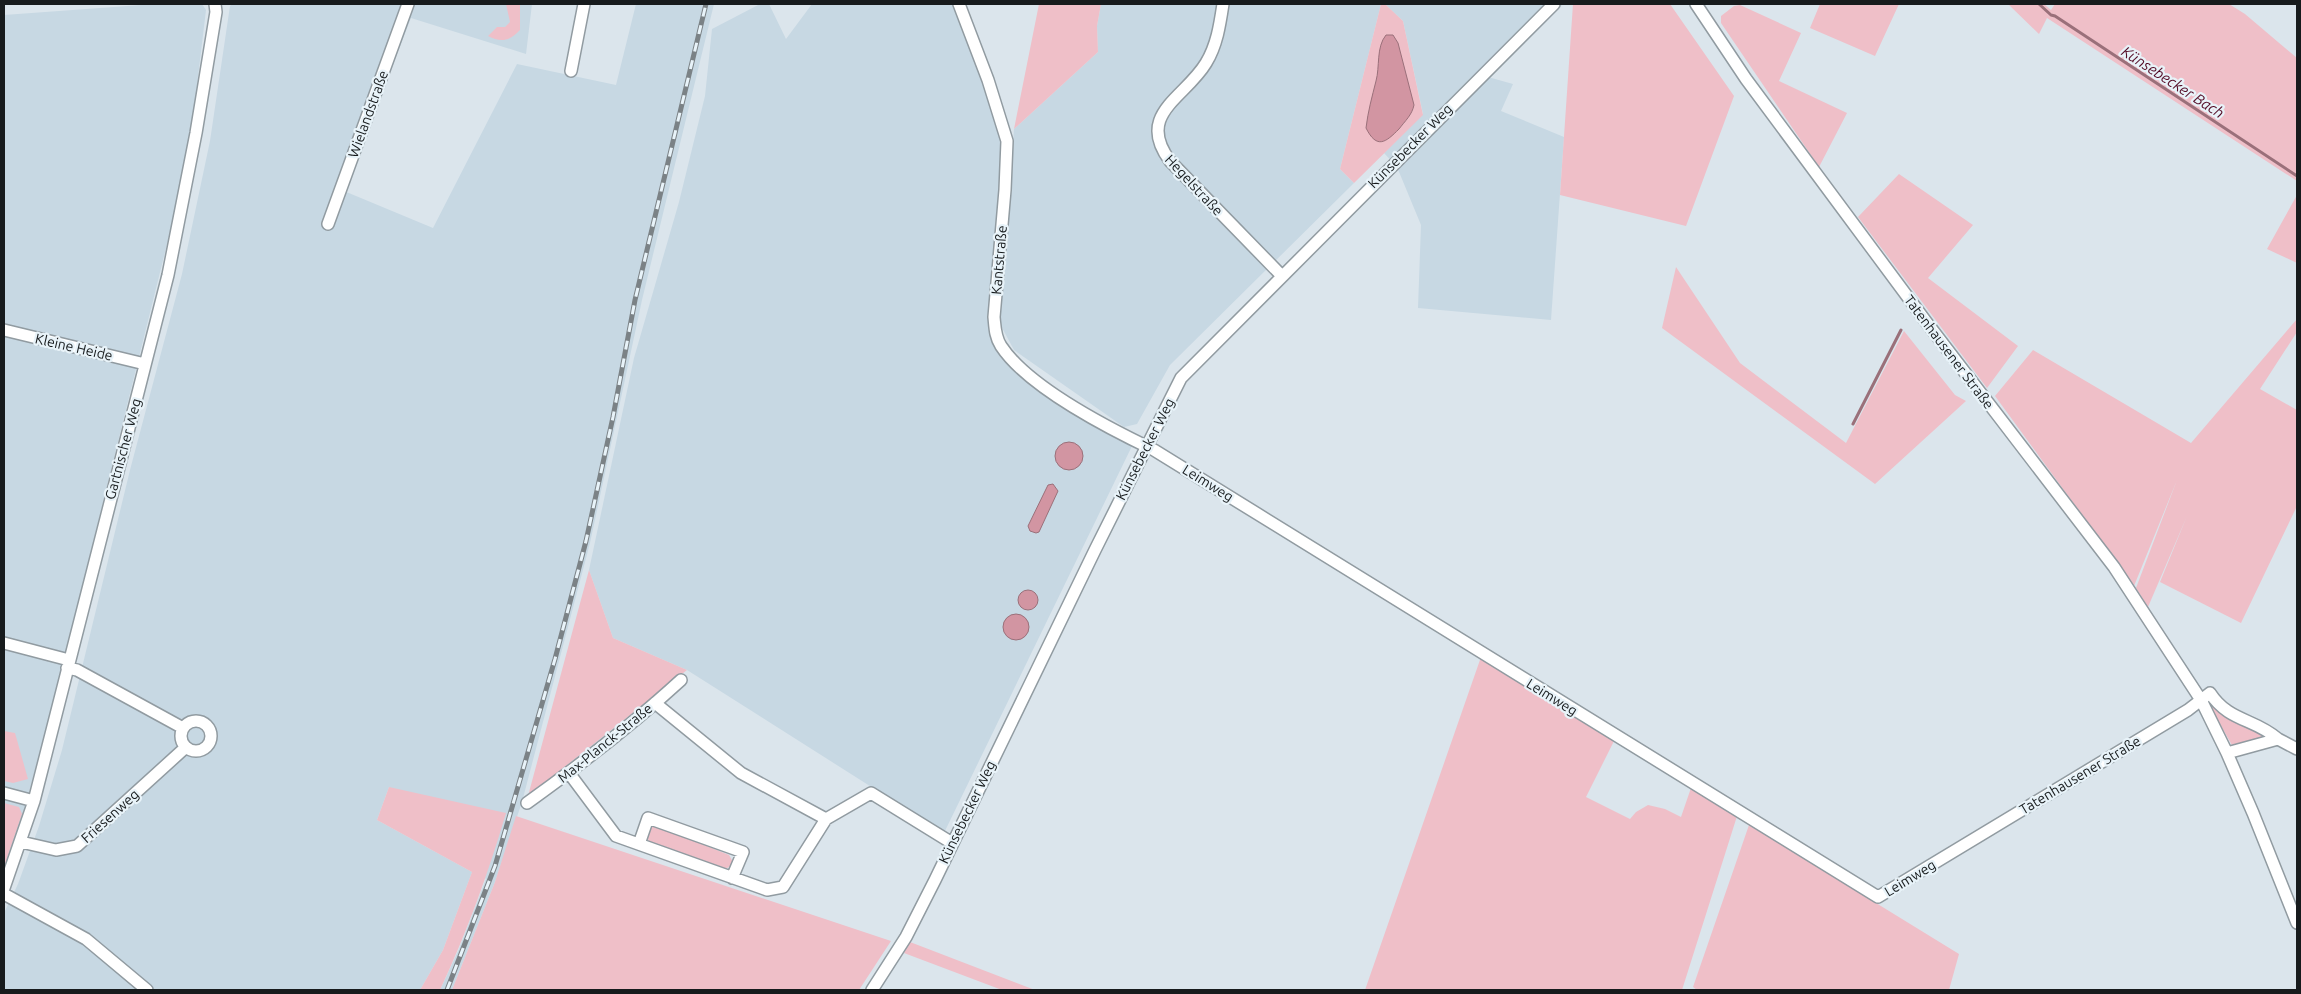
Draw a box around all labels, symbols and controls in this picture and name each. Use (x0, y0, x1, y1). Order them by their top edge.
water label: Künsebecker Bach (2119, 43, 2227, 121)
street label: Wielandstraße (345, 68, 391, 160)
street label: Künsebecker Weg (1365, 101, 1455, 191)
street label: Hegelstraße (1162, 151, 1226, 219)
street label: Kantstraße (988, 225, 1010, 295)
street label: Tatenhausener Straße (1901, 292, 1997, 412)
street label: Kleine Heide (34, 330, 114, 364)
street label: Künsebecker Weg (1112, 395, 1178, 503)
street label: Gartnischer Weg (102, 397, 144, 501)
street label: Leimweg (1180, 461, 1236, 505)
street label: Leimweg (1524, 675, 1580, 719)
street label: Max-Planck-Straße (555, 700, 655, 786)
street label: Tatenhausener Straße (2017, 733, 2143, 817)
street label: Künsebecker Weg (935, 758, 999, 866)
street label: Friesenweg (78, 786, 142, 846)
street label: Leimweg (1881, 856, 1939, 900)

